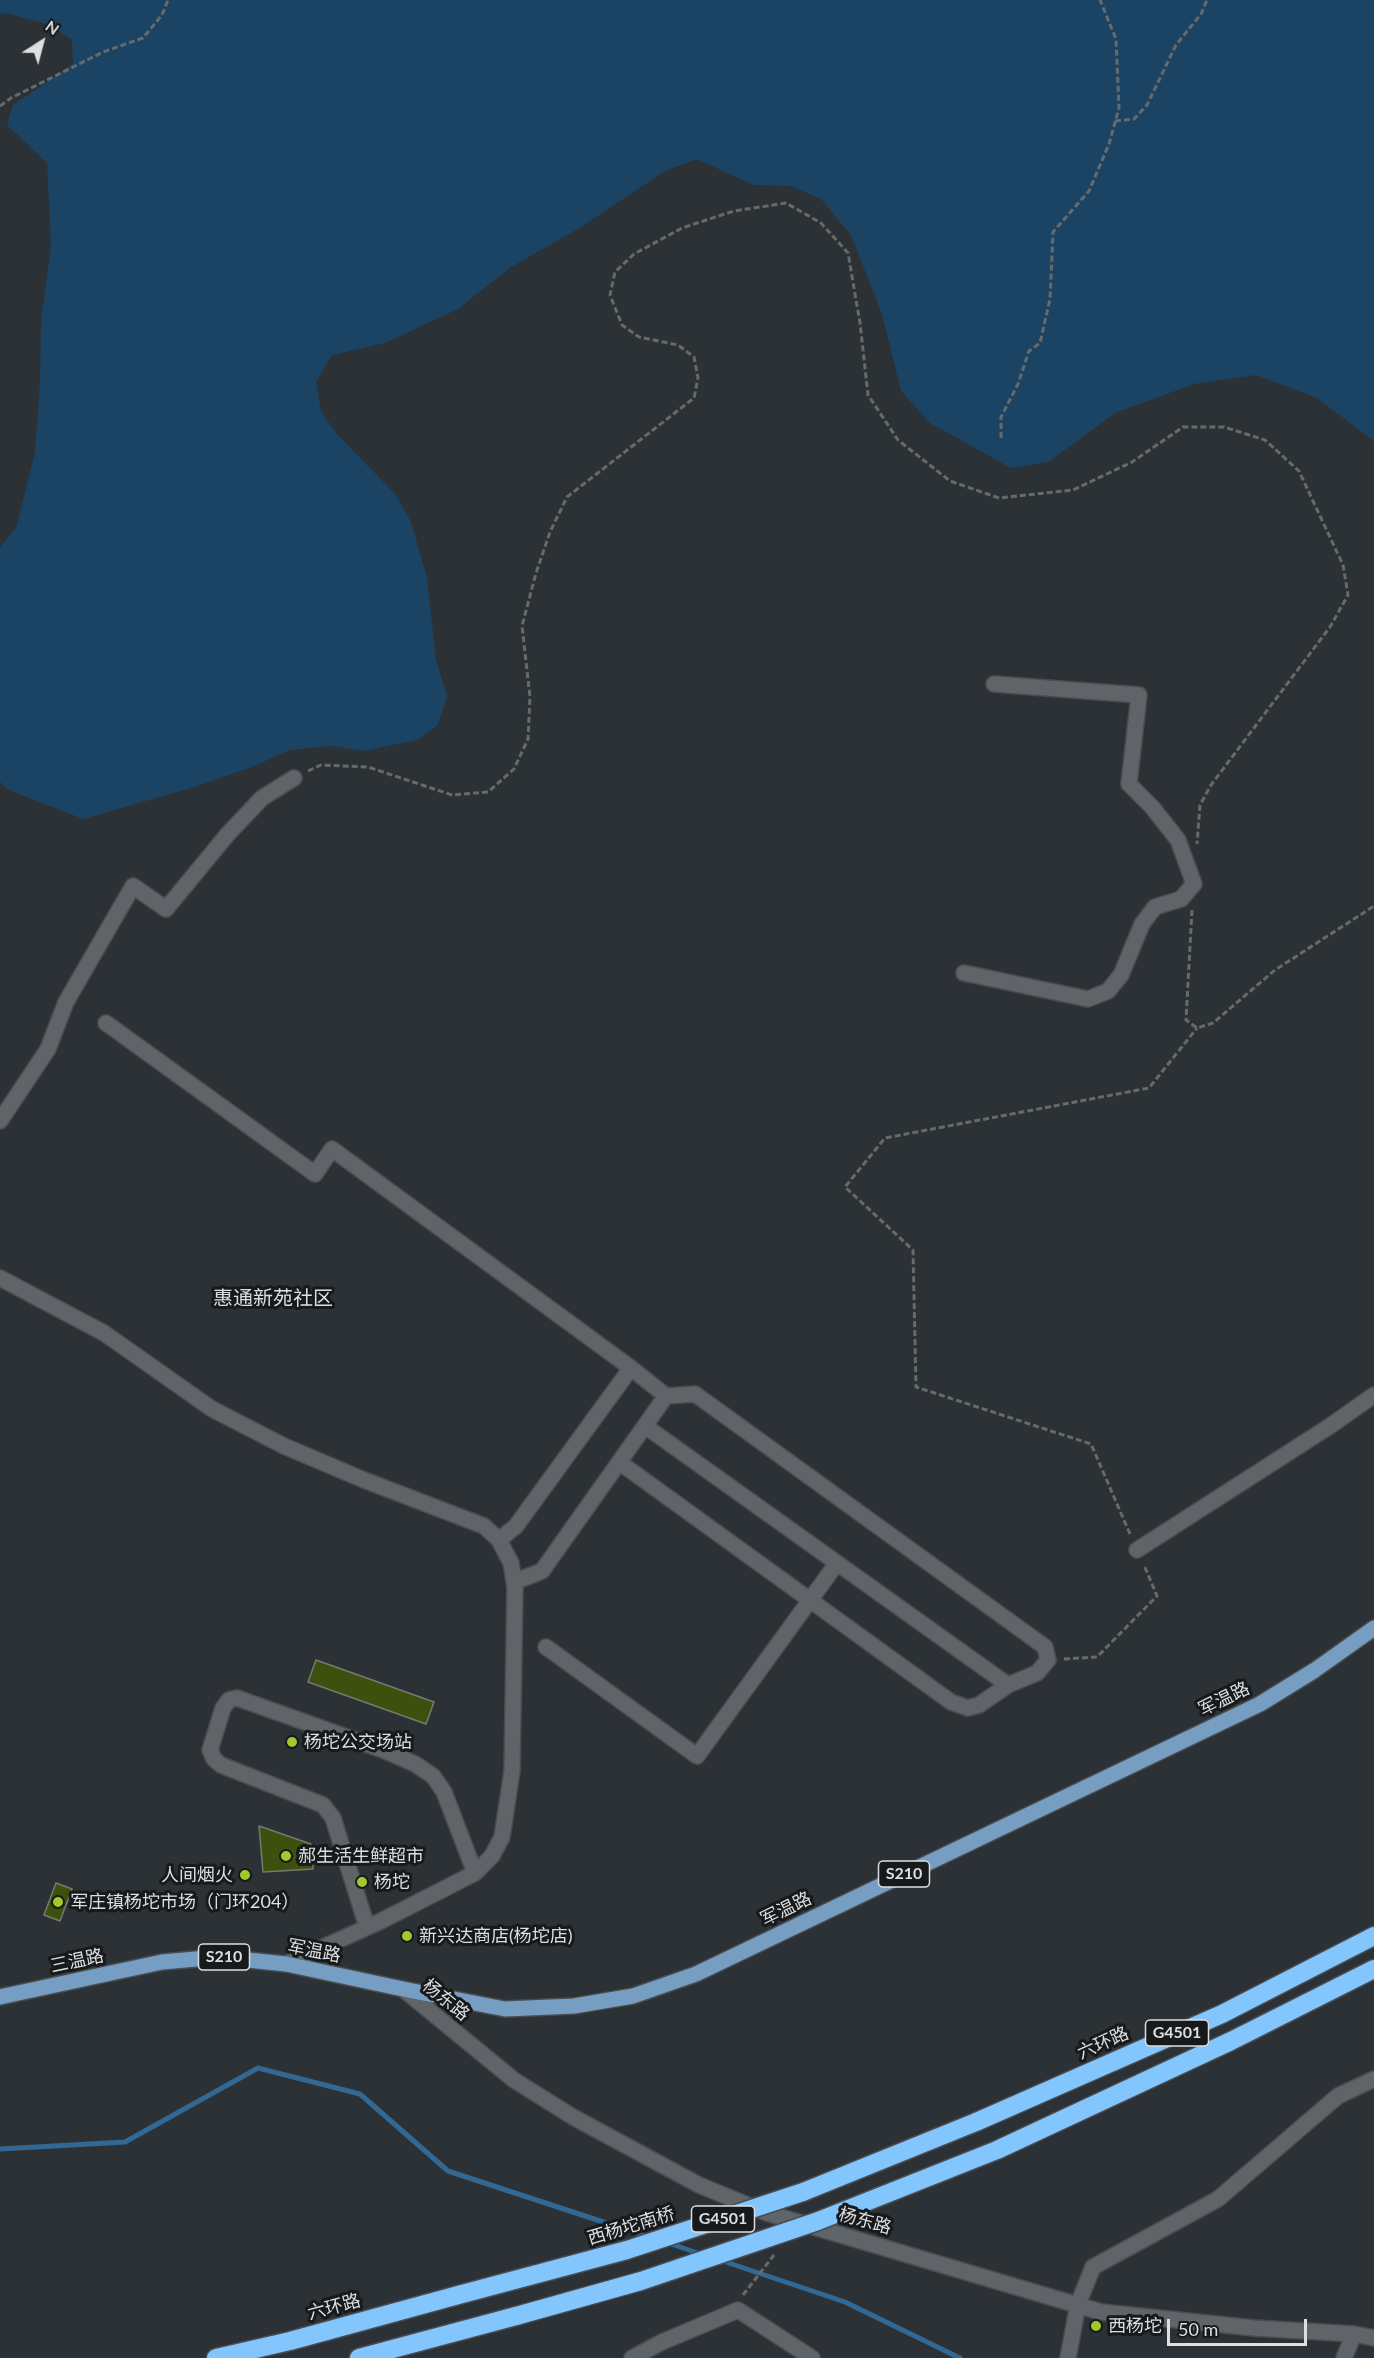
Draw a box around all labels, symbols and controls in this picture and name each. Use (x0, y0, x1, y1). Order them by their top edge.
north arrow (12, 12, 72, 72)
text: N (42, 16, 63, 38)
district label: 惠通新苑社区 (213, 1287, 333, 1311)
street label: 军温路 (1195, 1677, 1253, 1721)
place label: 杨坨公交场站 (304, 1731, 412, 1753)
marker: 杨坨公交场站 (285, 1735, 299, 1749)
place label: 郝生活生鲜超市 (298, 1845, 424, 1867)
marker: 郝生活生鲜超市 (279, 1849, 293, 1863)
road number: S210 (878, 1861, 930, 1887)
place label: 人间烟火 (161, 1864, 233, 1886)
marker: 人间烟火 (238, 1868, 252, 1882)
place label: 杨坨 (374, 1871, 410, 1893)
marker: 杨坨 (355, 1875, 369, 1889)
street label: 军温路 (757, 1887, 815, 1931)
place label: 军庄镇杨坨市场（门环204） (70, 1891, 299, 1913)
marker: 军庄镇杨坨市场（门环204） (51, 1895, 65, 1909)
place label: 新兴达商店(杨坨店) (419, 1925, 573, 1947)
marker: 新兴达商店(杨坨店) (400, 1929, 414, 1943)
street label: 军温路 (285, 1935, 343, 1967)
road number: S210 (198, 1944, 250, 1970)
street label: 三温路 (48, 1945, 106, 1977)
street label: 杨东路 (418, 1975, 474, 2025)
road number: G4501 (1146, 2020, 1208, 2046)
street label: 六环路 (1074, 2022, 1132, 2064)
street label: 西杨坨南桥 (585, 2203, 677, 2249)
street label: 杨东路 (836, 2203, 894, 2239)
road number: G4501 (692, 2206, 754, 2232)
street label: 六环路 (305, 2290, 363, 2324)
scale bar (1170, 2307, 1310, 2345)
place label: 西杨坨 (1108, 2315, 1162, 2337)
text: 50 m (1178, 2318, 1218, 2340)
marker: 西杨坨 (1089, 2319, 1103, 2333)

